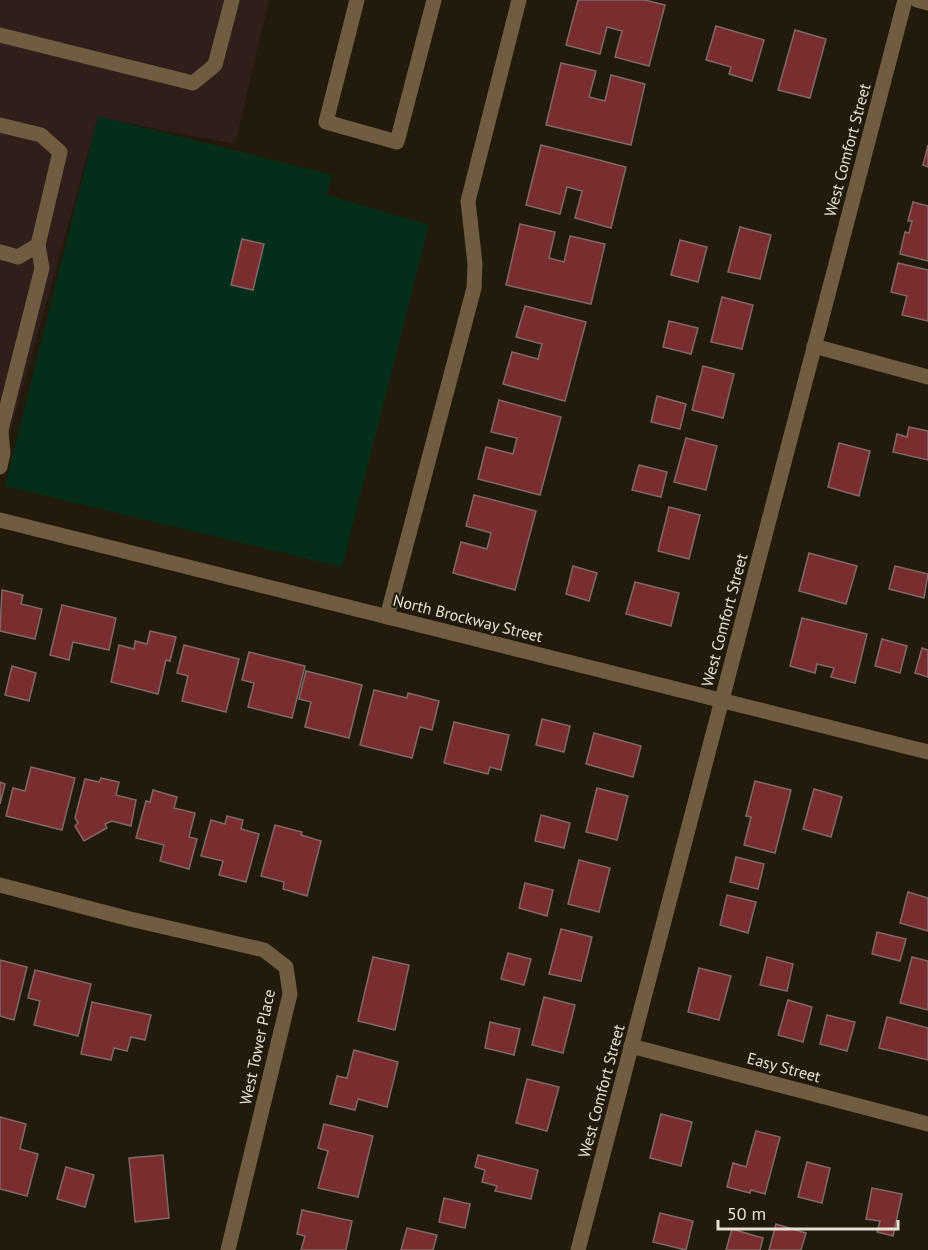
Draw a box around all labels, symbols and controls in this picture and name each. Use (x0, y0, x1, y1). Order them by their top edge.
street label: West Comfort Street (820, 81, 875, 219)
street label: West Comfort Street (697, 551, 752, 689)
street label: North Brockway Street (391, 590, 546, 646)
street label: West Tower Place (235, 987, 279, 1107)
street label: West Comfort Street (574, 1022, 629, 1160)
street label: Easy Street (745, 1048, 823, 1087)
scale bar (718, 1193, 898, 1231)
text: 50 m (727, 1202, 766, 1225)

